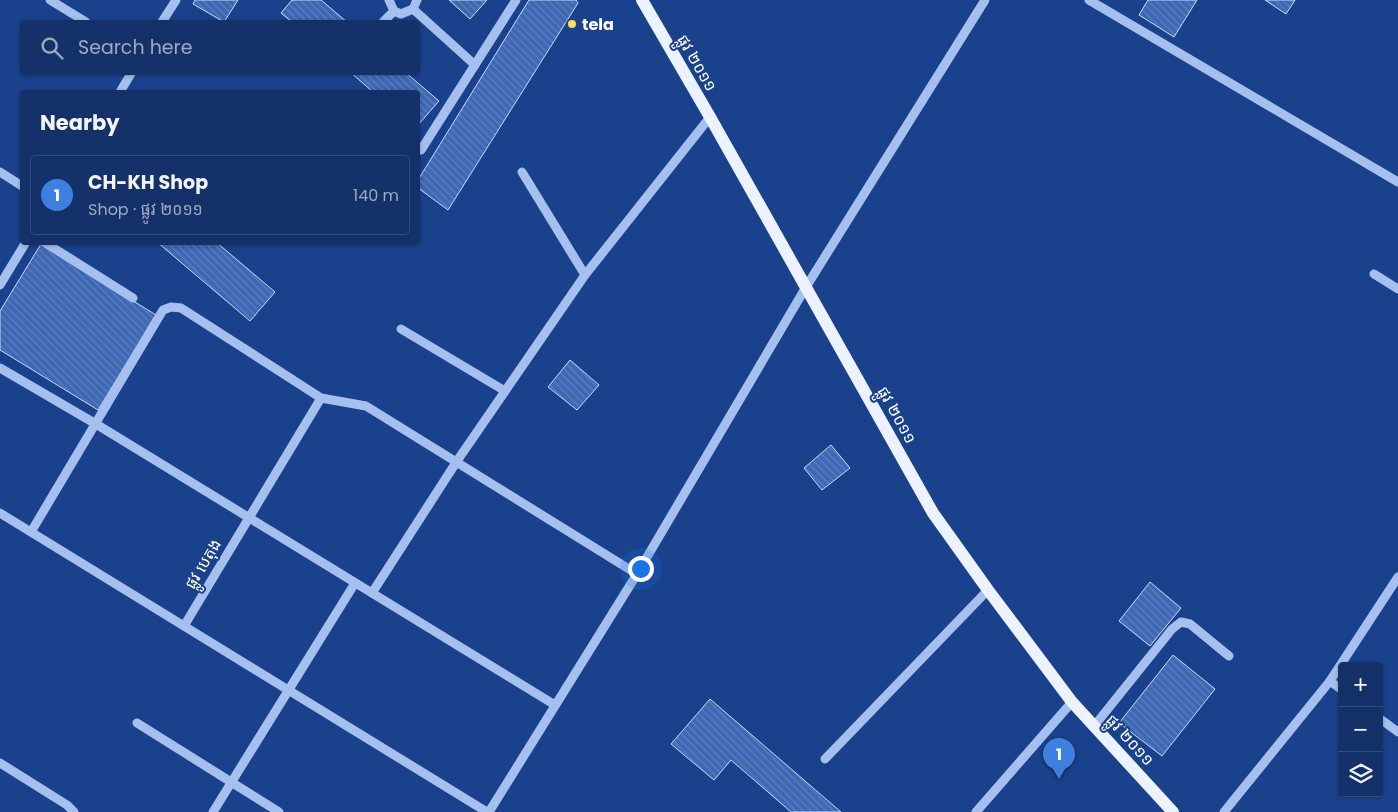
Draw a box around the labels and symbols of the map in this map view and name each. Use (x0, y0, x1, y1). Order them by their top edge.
place label: tela (582, 13, 614, 36)
marker: tela (566, 18, 578, 30)
street label: ផ្លូវ ២០១១ (669, 30, 723, 97)
street label: ផ្លូវ ២០១១ (869, 382, 922, 449)
street label: ផ្លូវ បេតុង (179, 535, 229, 595)
your location (628, 556, 654, 582)
street label: ផ្លូវ ២០១១ (1099, 709, 1159, 773)
pin: 1 (1043, 738, 1075, 779)

